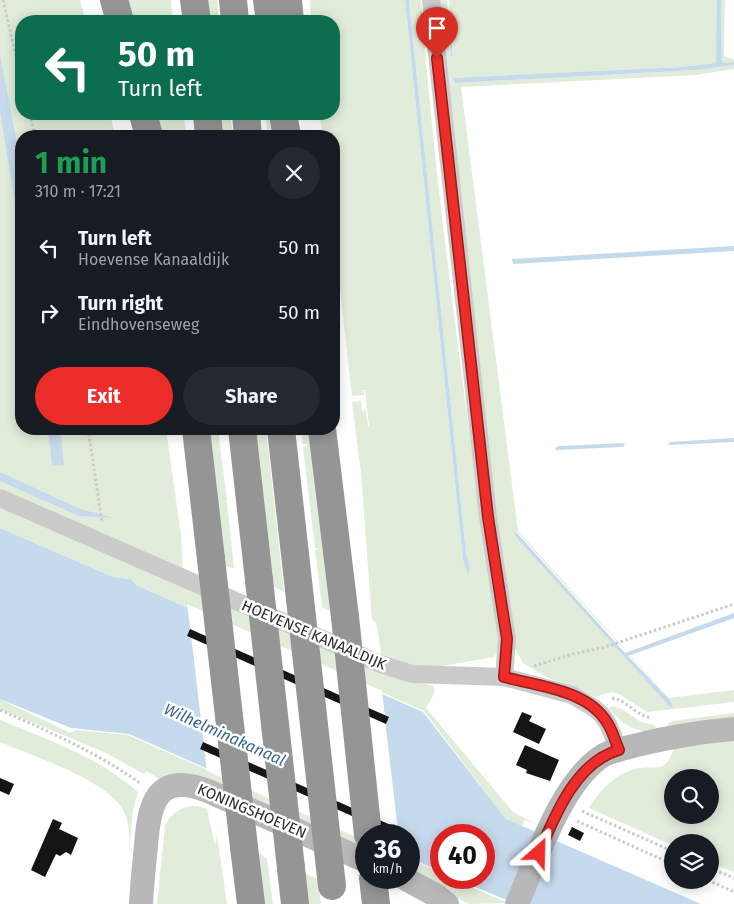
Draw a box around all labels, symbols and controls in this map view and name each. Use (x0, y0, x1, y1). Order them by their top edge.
pin (416, 7, 458, 58)
icon: arrive (423, 14, 451, 42)
text: 50 m (118, 33, 195, 75)
icon: left (35, 35, 100, 100)
text: Turn left (118, 75, 202, 102)
text: 1 min (35, 145, 107, 181)
button: close (268, 147, 320, 199)
text: 310 m · 17:21 (35, 182, 121, 201)
text: Turn left (78, 227, 152, 250)
icon: left (35, 234, 63, 262)
text: 50 m (279, 236, 320, 259)
text: Hoevense Kanaaldijk (78, 250, 229, 269)
text: Turn right (78, 292, 163, 315)
icon: right (35, 299, 63, 327)
text: 50 m (279, 301, 320, 324)
text: Eindhovenseweg (78, 315, 199, 334)
button: Exit (35, 367, 173, 425)
button: Share (183, 367, 320, 425)
street label: HOEVENSE KANAALDIJK (239, 596, 389, 674)
water label: Wilhelminakanaal (161, 699, 288, 770)
map controls (664, 769, 719, 889)
button: search (664, 769, 719, 824)
street label: KONINGSHOEVEN (195, 780, 309, 842)
speed limit sign: 40 (430, 824, 495, 889)
position arrow (512, 826, 564, 878)
button: layers (664, 834, 719, 889)
text: 36 (374, 835, 401, 865)
text: km/h (373, 862, 402, 876)

